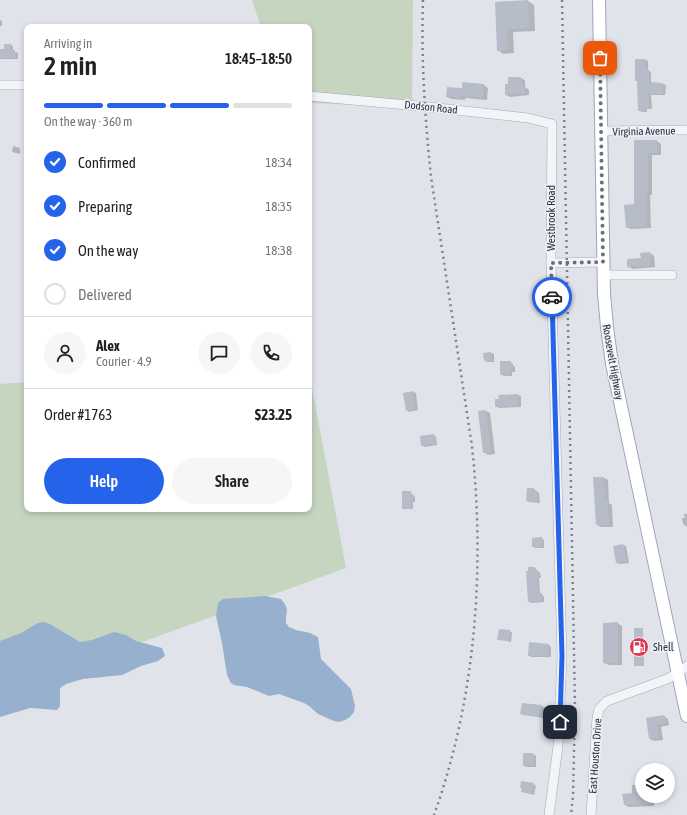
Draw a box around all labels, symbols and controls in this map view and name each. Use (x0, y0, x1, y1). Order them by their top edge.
text: Arriving in (44, 36, 92, 51)
pin (583, 41, 617, 75)
icon: bag (589, 47, 611, 69)
text: 18:45–18:50 (225, 50, 292, 67)
text: 2 min (44, 51, 97, 81)
street label: Dodson Road (404, 98, 458, 116)
text: On the way · 360 m (44, 114, 132, 129)
street label: Virginia Avenue (612, 124, 676, 138)
icon: check (44, 151, 66, 173)
text: Confirmed (78, 154, 136, 171)
text: 18:34 (265, 155, 292, 170)
street label: Westbrook Road (545, 185, 557, 251)
icon: check (44, 195, 66, 217)
text: Preparing (78, 198, 132, 215)
text: 18:35 (265, 199, 292, 214)
icon: check (44, 239, 66, 261)
text: On the way (78, 242, 139, 259)
text: 18:38 (265, 243, 292, 258)
courier (532, 277, 572, 317)
text: Delivered (78, 286, 132, 303)
icon: car (541, 286, 563, 308)
street label: Roosevelt Highway (600, 323, 626, 401)
button: person (44, 332, 86, 374)
button: chat (198, 332, 240, 374)
button: phone (250, 332, 292, 374)
text: Alex (96, 337, 120, 354)
text: Courier · 4.9 (96, 354, 152, 369)
text: Order #1763 (44, 406, 112, 423)
text: $23.25 (255, 406, 292, 423)
button: Help (44, 458, 164, 504)
button: Share (172, 458, 292, 504)
fuel station icon: Shell (628, 636, 650, 658)
place label: Shell (653, 641, 674, 653)
pin (543, 705, 577, 739)
icon: home (549, 711, 571, 733)
street label: East Houston Drive (586, 718, 604, 794)
map controls (635, 763, 675, 803)
button: layers (635, 763, 675, 803)

